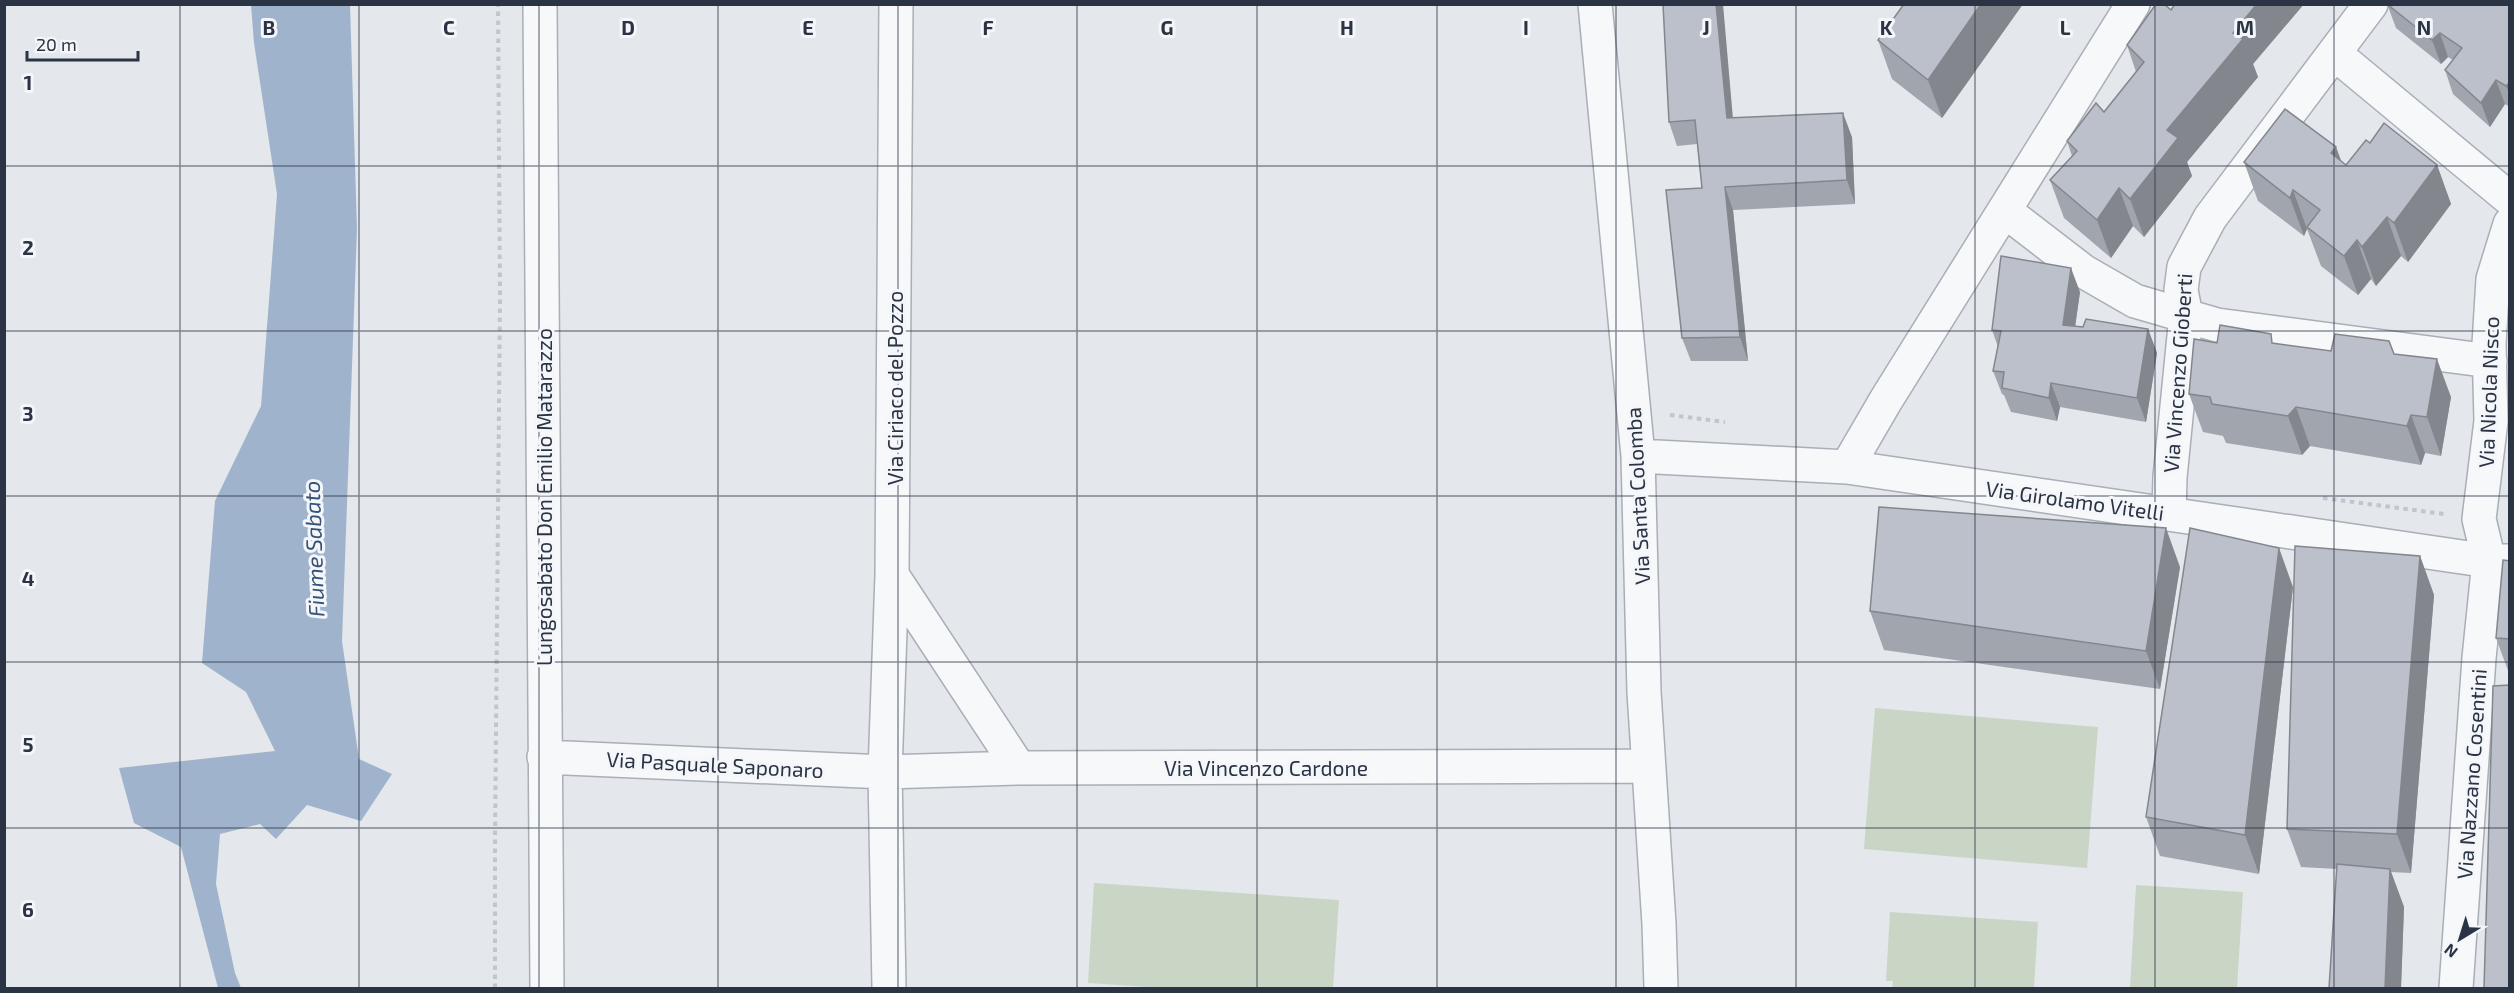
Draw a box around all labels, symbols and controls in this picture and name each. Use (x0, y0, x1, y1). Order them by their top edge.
text: B (263, 15, 275, 39)
text: C (443, 15, 455, 39)
text: D (621, 15, 635, 39)
text: E (802, 15, 814, 39)
text: F (982, 15, 994, 39)
text: G (1161, 15, 1173, 39)
text: H (1340, 15, 1354, 39)
text: I (1523, 15, 1529, 39)
text: J (1702, 15, 1710, 39)
text: K (1880, 15, 1893, 39)
text: L (2060, 15, 2071, 39)
text: M (2236, 15, 2254, 39)
text: N (2417, 15, 2431, 39)
scale bar (27, 24, 138, 62)
text: 20 m (36, 33, 77, 55)
text: 1 (24, 70, 32, 94)
text: 2 (22, 235, 34, 259)
street label: Via Vincenzo Gioberti (2158, 272, 2196, 474)
street label: Via Ciriaco del Pozzo (882, 291, 907, 485)
street label: Via Nicola Nisco (2473, 316, 2503, 468)
street label: Lungosabato Don Emilio Matarazzo (531, 328, 556, 666)
text: 3 (22, 401, 34, 425)
street label: Via Santa Colomba (1620, 407, 1654, 585)
street label: Via Girolamo Vitelli (1984, 475, 2166, 525)
water label: Fiume Sabato (298, 480, 328, 618)
text: 4 (22, 566, 35, 590)
street label: Via Nazzano Cosentini (2451, 668, 2491, 880)
text: 5 (22, 732, 34, 756)
street label: Via Pasquale Saponaro (606, 746, 824, 782)
street label: Via Vincenzo Cardone (1164, 755, 1368, 780)
text: 6 (22, 897, 34, 921)
north arrow (2430, 909, 2490, 969)
text: N (2440, 940, 2461, 962)

